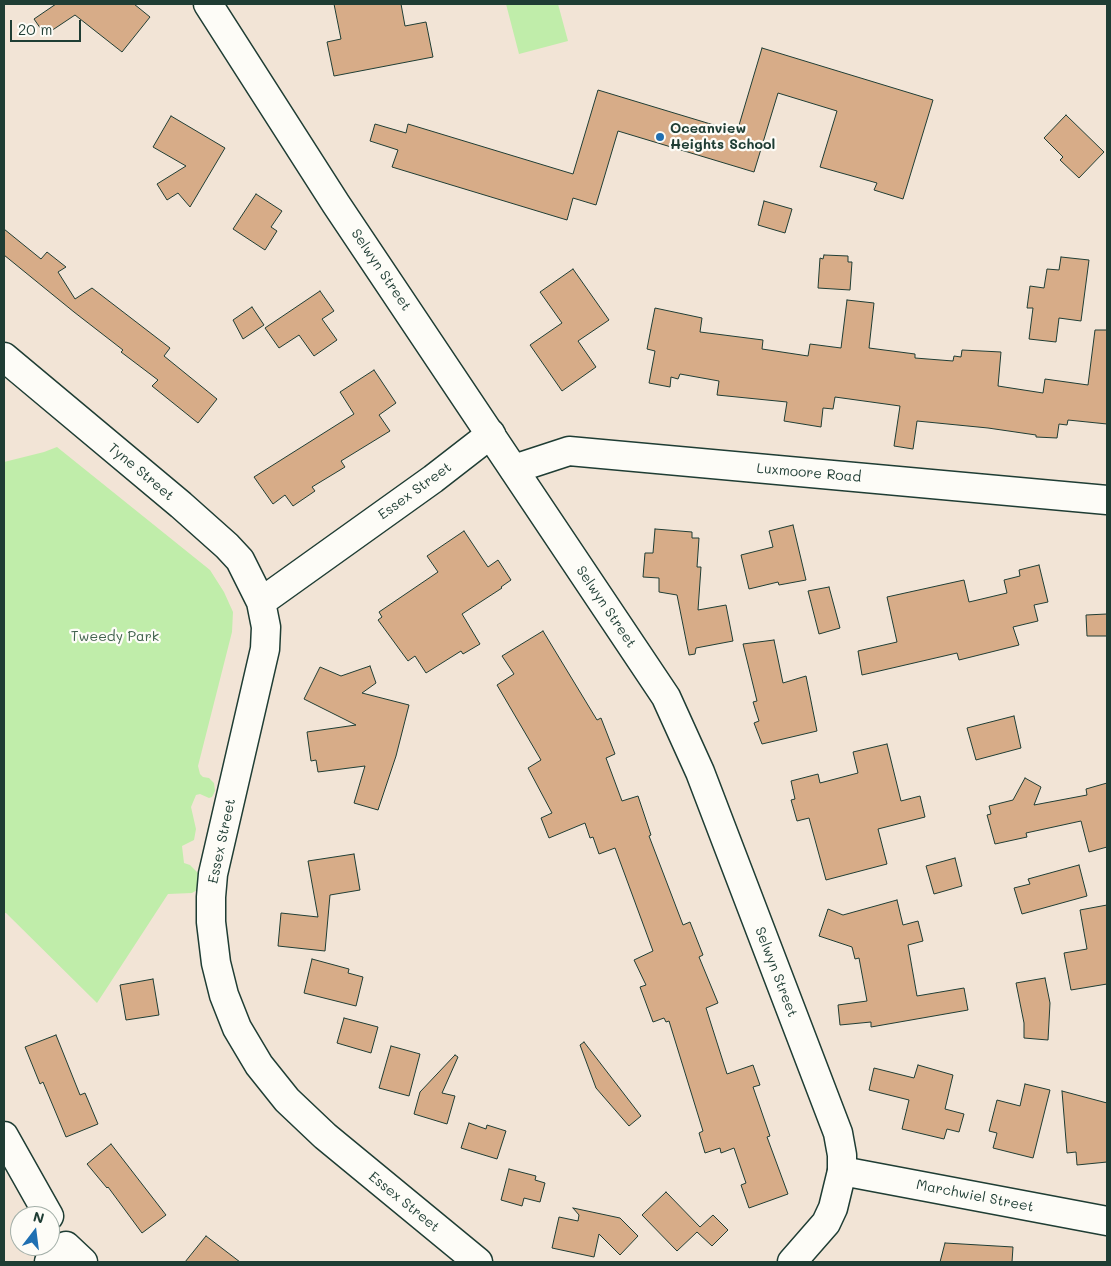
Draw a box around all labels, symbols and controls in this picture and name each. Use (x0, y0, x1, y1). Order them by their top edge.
scale bar (12, 10, 84, 42)
text: 20 m (18, 19, 52, 39)
place label: Oceanview Heights School (670, 121, 775, 154)
marker: Oceanview Heights School (654, 131, 666, 143)
street label: Selwyn Street (347, 226, 415, 314)
street label: Tyne Street (105, 440, 177, 504)
street label: Essex Street (375, 459, 455, 523)
street label: Luxmoore Road (756, 460, 862, 486)
street label: Selwyn Street (572, 563, 640, 651)
park label: Tweedy Park (71, 629, 159, 645)
street label: Essex Street (205, 797, 239, 885)
street label: Selwyn Street (751, 925, 801, 1019)
street label: Essex Street (365, 1168, 443, 1236)
street label: Marchwiel Street (915, 1176, 1035, 1216)
north arrow (10, 1206, 60, 1256)
text: N (31, 1206, 46, 1228)

